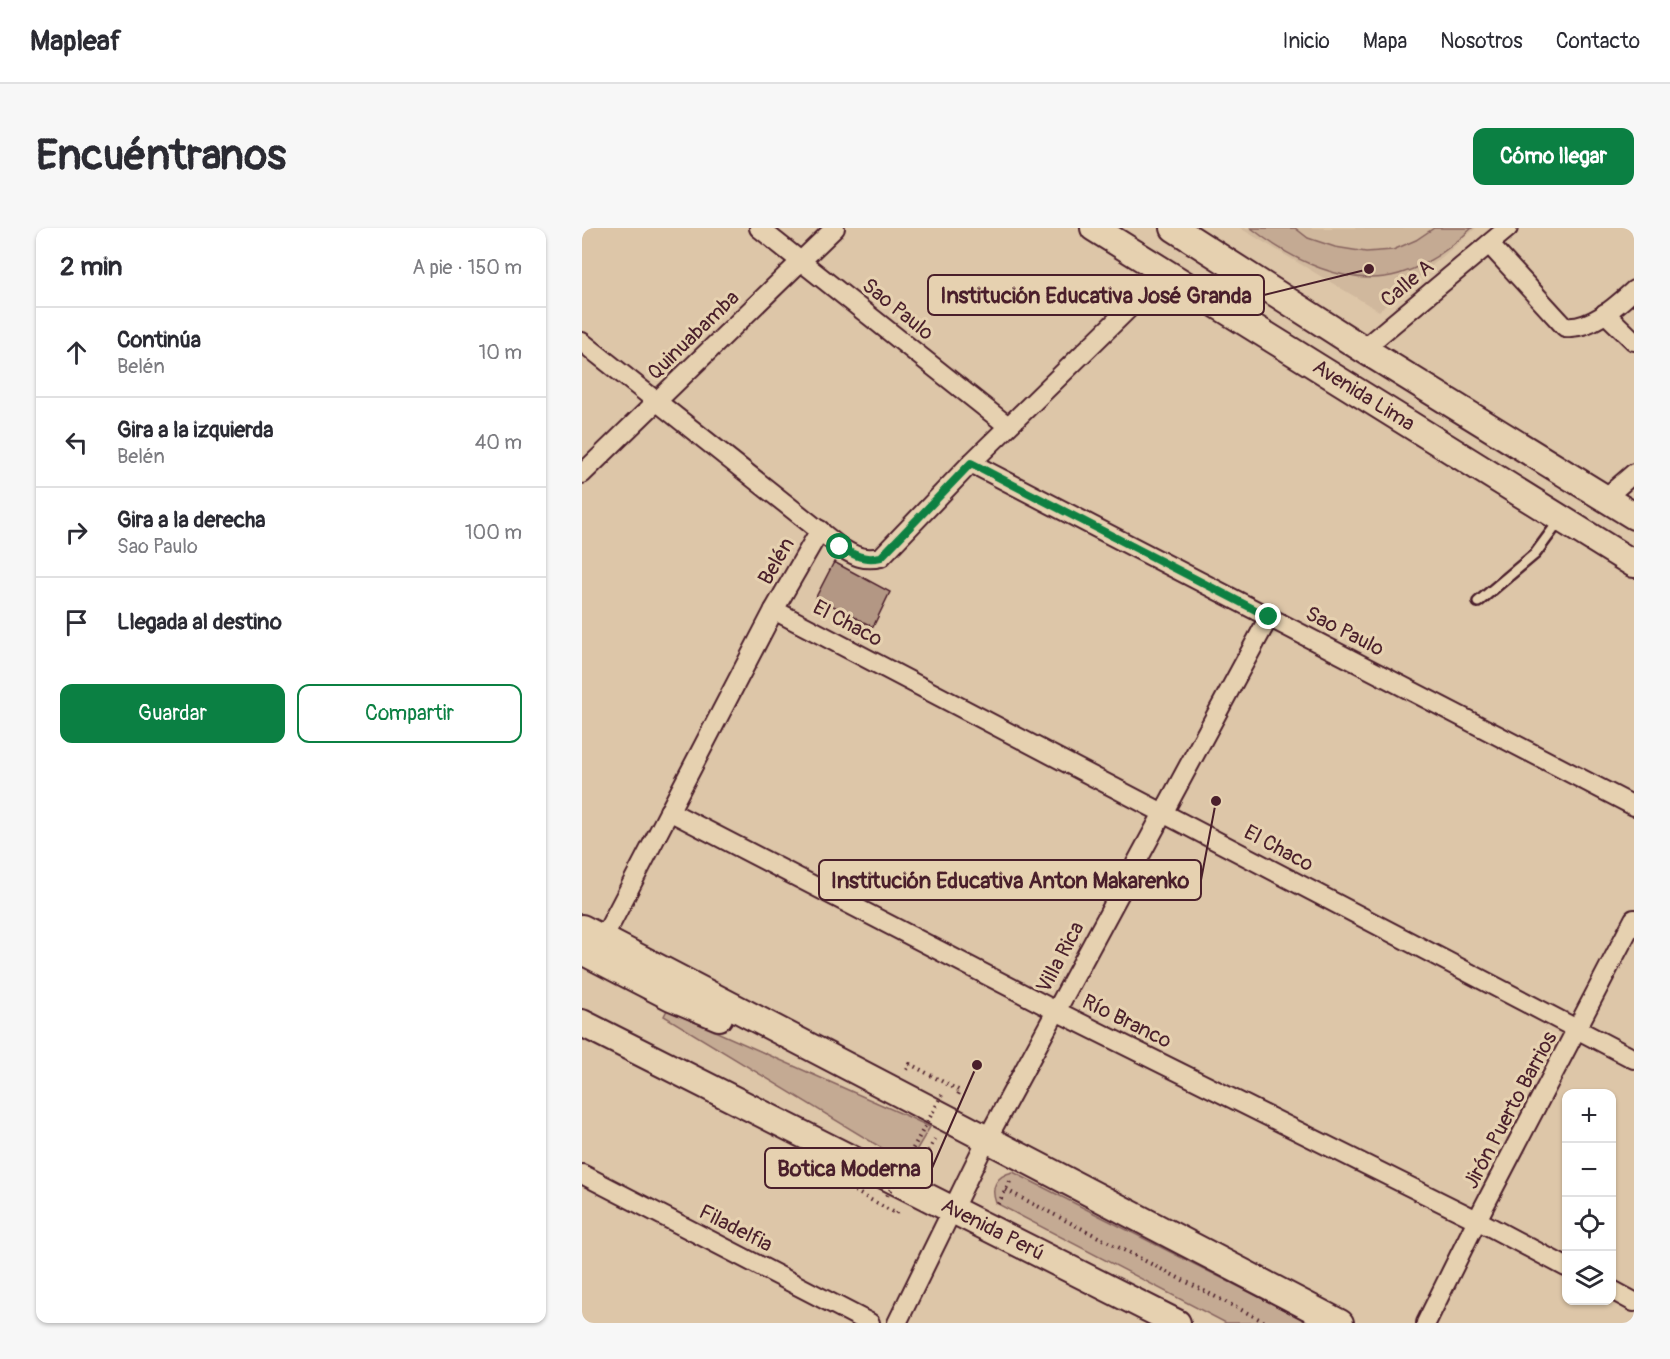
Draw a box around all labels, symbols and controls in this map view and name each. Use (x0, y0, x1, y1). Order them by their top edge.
text: Mapleaf (30, 24, 121, 59)
text: Inicio (1283, 28, 1330, 55)
text: Mapa (1363, 28, 1407, 55)
text: Nosotros (1440, 28, 1523, 55)
text: Contacto (1556, 28, 1640, 55)
button: Cómo llegar (1473, 128, 1634, 185)
text: Encuéntranos (36, 130, 286, 182)
text: 2 min (60, 251, 122, 283)
street label: Calle A (1375, 253, 1439, 313)
text: A pie · 150 m (412, 255, 522, 280)
street label: Sao Paulo (856, 272, 939, 347)
callout: Institución Educativa José Granda (928, 275, 1264, 315)
text: Institución Educativa José Granda (940, 282, 1252, 310)
street label: Quinuabamba (642, 285, 745, 386)
text: Continúa (117, 326, 201, 354)
icon: ahead (60, 336, 93, 369)
text: 10 m (478, 340, 522, 365)
street label: Avenida Lima (1308, 353, 1420, 437)
text: Belén (117, 354, 165, 379)
text: Gira a la izquierda (117, 416, 274, 444)
icon: left (60, 426, 93, 459)
text: 40 m (475, 430, 522, 455)
text: Belén (117, 444, 165, 469)
text: Gira a la derecha (117, 506, 265, 534)
icon: right (60, 516, 93, 549)
text: 100 m (465, 520, 522, 545)
street label: Belén (752, 533, 801, 590)
route start (826, 533, 852, 559)
text: Sao Paulo (117, 534, 198, 559)
street label: El Chaco (808, 594, 887, 653)
street label: Sao Paulo (1301, 600, 1389, 663)
route end (1255, 603, 1281, 629)
icon: arrive (60, 606, 93, 639)
text: Llegada al destino (117, 608, 282, 636)
button: Guardar (60, 684, 285, 743)
button: Compartir (297, 684, 522, 743)
street label: El Chaco (1239, 819, 1318, 878)
callout: Institución Educativa Anton Makarenko (819, 860, 1201, 900)
text: Institución Educativa Anton Makarenko (831, 867, 1189, 895)
street label: Villa Rica (1030, 917, 1090, 998)
street label: Río Branco (1078, 988, 1176, 1055)
street label: Jirón Puerto Barrios (1458, 1026, 1564, 1194)
map controls (1562, 1089, 1616, 1305)
button: + (1562, 1089, 1616, 1143)
button: − (1562, 1143, 1616, 1197)
callout: Botica Moderna (765, 1148, 932, 1188)
text: Botica Moderna (777, 1155, 921, 1183)
street label: Avenida Perú (937, 1192, 1049, 1267)
button: locate (1562, 1197, 1616, 1251)
street label: Filadelfia (694, 1198, 777, 1258)
button: layers (1562, 1251, 1616, 1305)

